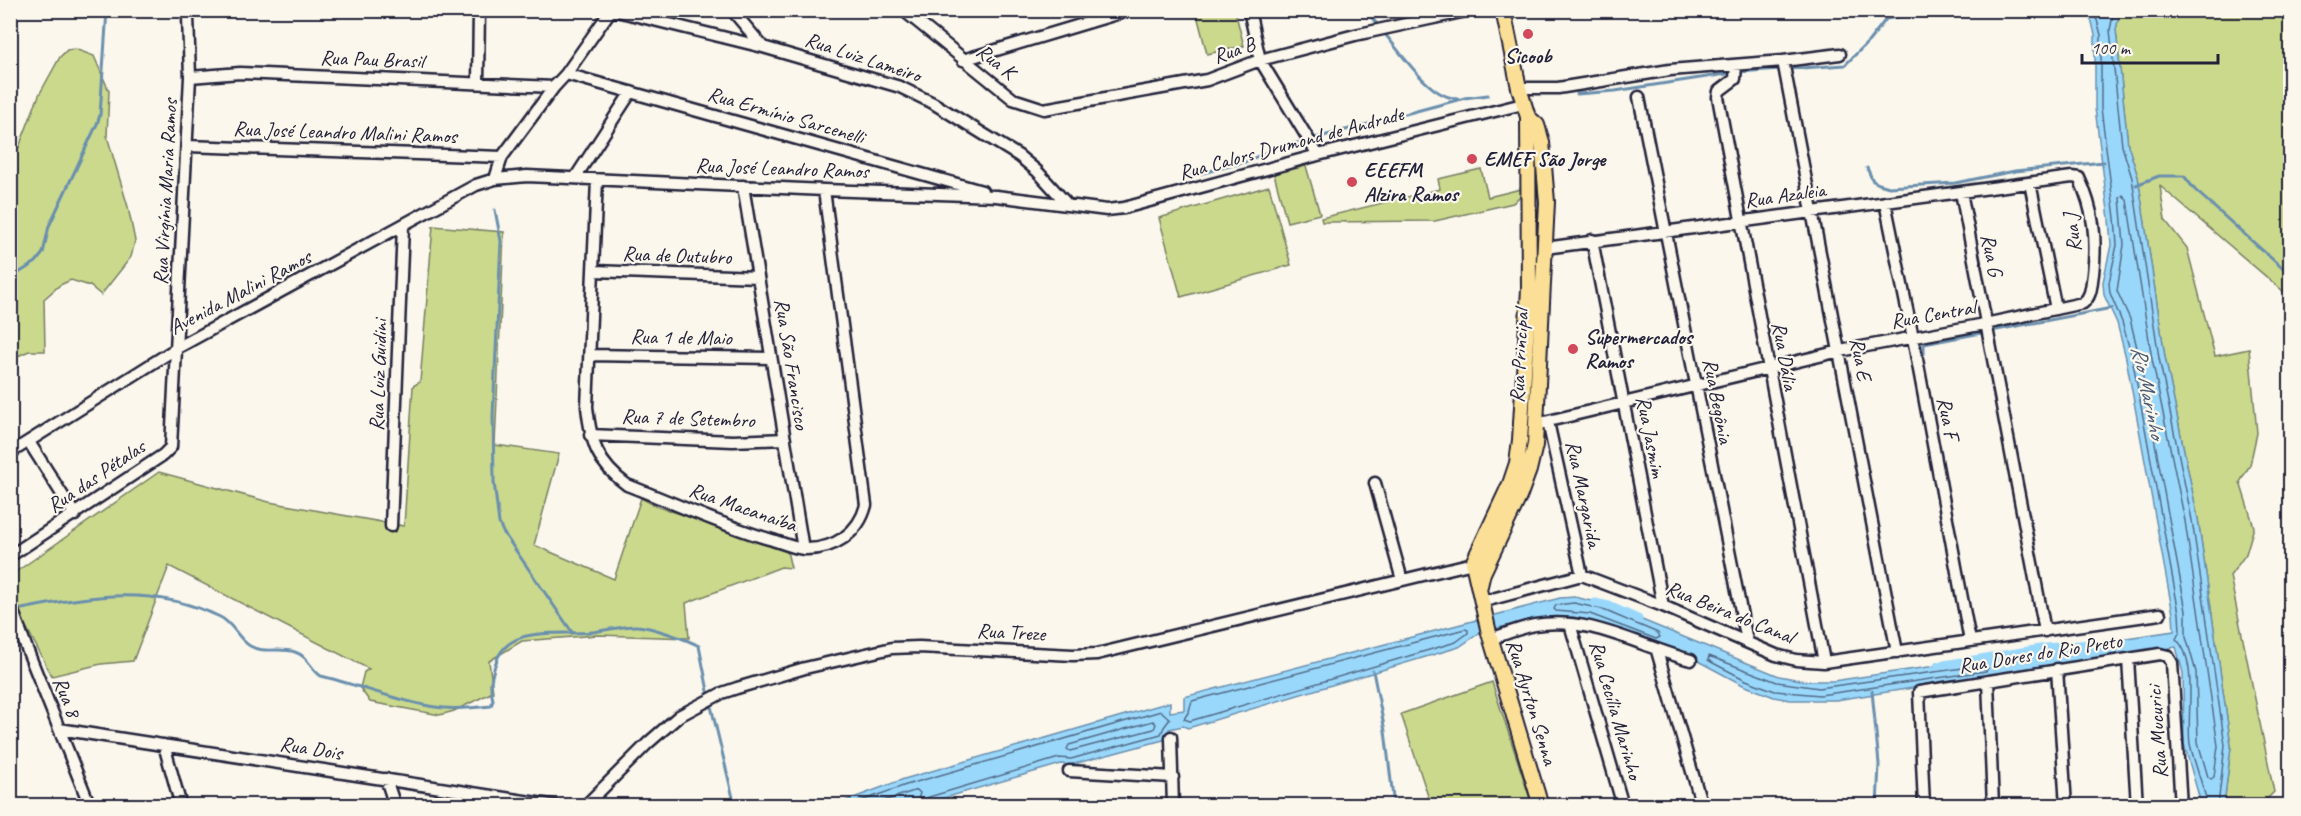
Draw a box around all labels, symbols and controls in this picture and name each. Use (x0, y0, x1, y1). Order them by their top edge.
street label: Rua Luiz Lameiro (802, 26, 927, 89)
marker: Sicoob (1521, 27, 1535, 41)
scale bar (2082, 27, 2218, 65)
street label: Rua B (1210, 30, 1261, 69)
text: 100 m (2091, 37, 2132, 59)
street label: Rua K (971, 38, 1024, 86)
place label: Sicoob (1504, 43, 1553, 69)
street label: Rua Pau Brasil (320, 44, 428, 74)
street label: Rua Ermínio Sarcenelli (705, 80, 870, 151)
street label: Rua Virgínia Maria Ramos (147, 97, 183, 286)
street label: Rua Calors Drumond de Andrade (1176, 100, 1407, 186)
street label: Rua José Leandro Malini Ramos (233, 115, 459, 149)
place label: EMEF São Jorge (1484, 146, 1607, 172)
street label: Rua José Leandro Ramos (695, 152, 871, 184)
marker: EMEF São Jorge (1465, 152, 1479, 166)
place label: EEEFM Alzira Ramos (1364, 157, 1460, 207)
marker: EEEFM Alzira Ramos (1345, 175, 1359, 189)
street label: Rua Azaleia (1743, 176, 1829, 214)
street label: Rua J (2057, 209, 2087, 253)
street label: Rua G (1975, 232, 2009, 281)
street label: Rua de Outubro (622, 240, 734, 270)
street label: Avenida Malini Ramos (165, 243, 317, 340)
street label: Rua Central (1889, 293, 1981, 334)
street label: Rua São Francisco (769, 297, 815, 433)
street label: Rua Principal (1504, 305, 1535, 404)
street label: Rua Luiz Guidini (363, 316, 393, 431)
street label: Rua Dália (1766, 320, 1804, 394)
street label: Rua 1 de Maio (630, 323, 734, 351)
place label: Supermercados Ramos (1585, 324, 1695, 374)
street label: Rua E (1844, 335, 1878, 385)
marker: Supermercados Ramos (1566, 342, 1580, 356)
water label: Rio Marinho (2125, 343, 2172, 445)
street label: Rua Begônia (1697, 356, 1739, 447)
street label: Rua Jasmim (1630, 394, 1672, 481)
street label: Rua F (1931, 395, 1966, 446)
street label: Rua 7 de Setembro (621, 403, 757, 433)
street label: Rua das Pétalas (42, 433, 152, 518)
street label: Rua Margarida (1560, 438, 1608, 552)
street label: Rua Macanaíba (686, 476, 802, 538)
street label: Rua Beira do Canal (1662, 575, 1801, 651)
street label: Rua Treze (976, 617, 1048, 647)
street label: Rua Dores do Rio Preto (1957, 627, 2125, 679)
street label: Rua Ayrton Senna (1501, 636, 1564, 769)
street label: Rua Cecília Marinho (1584, 638, 1649, 785)
street label: Rua 8 (47, 673, 88, 723)
street label: Rua Mucurici (2141, 682, 2173, 779)
street label: Rua Dois (278, 730, 346, 766)

